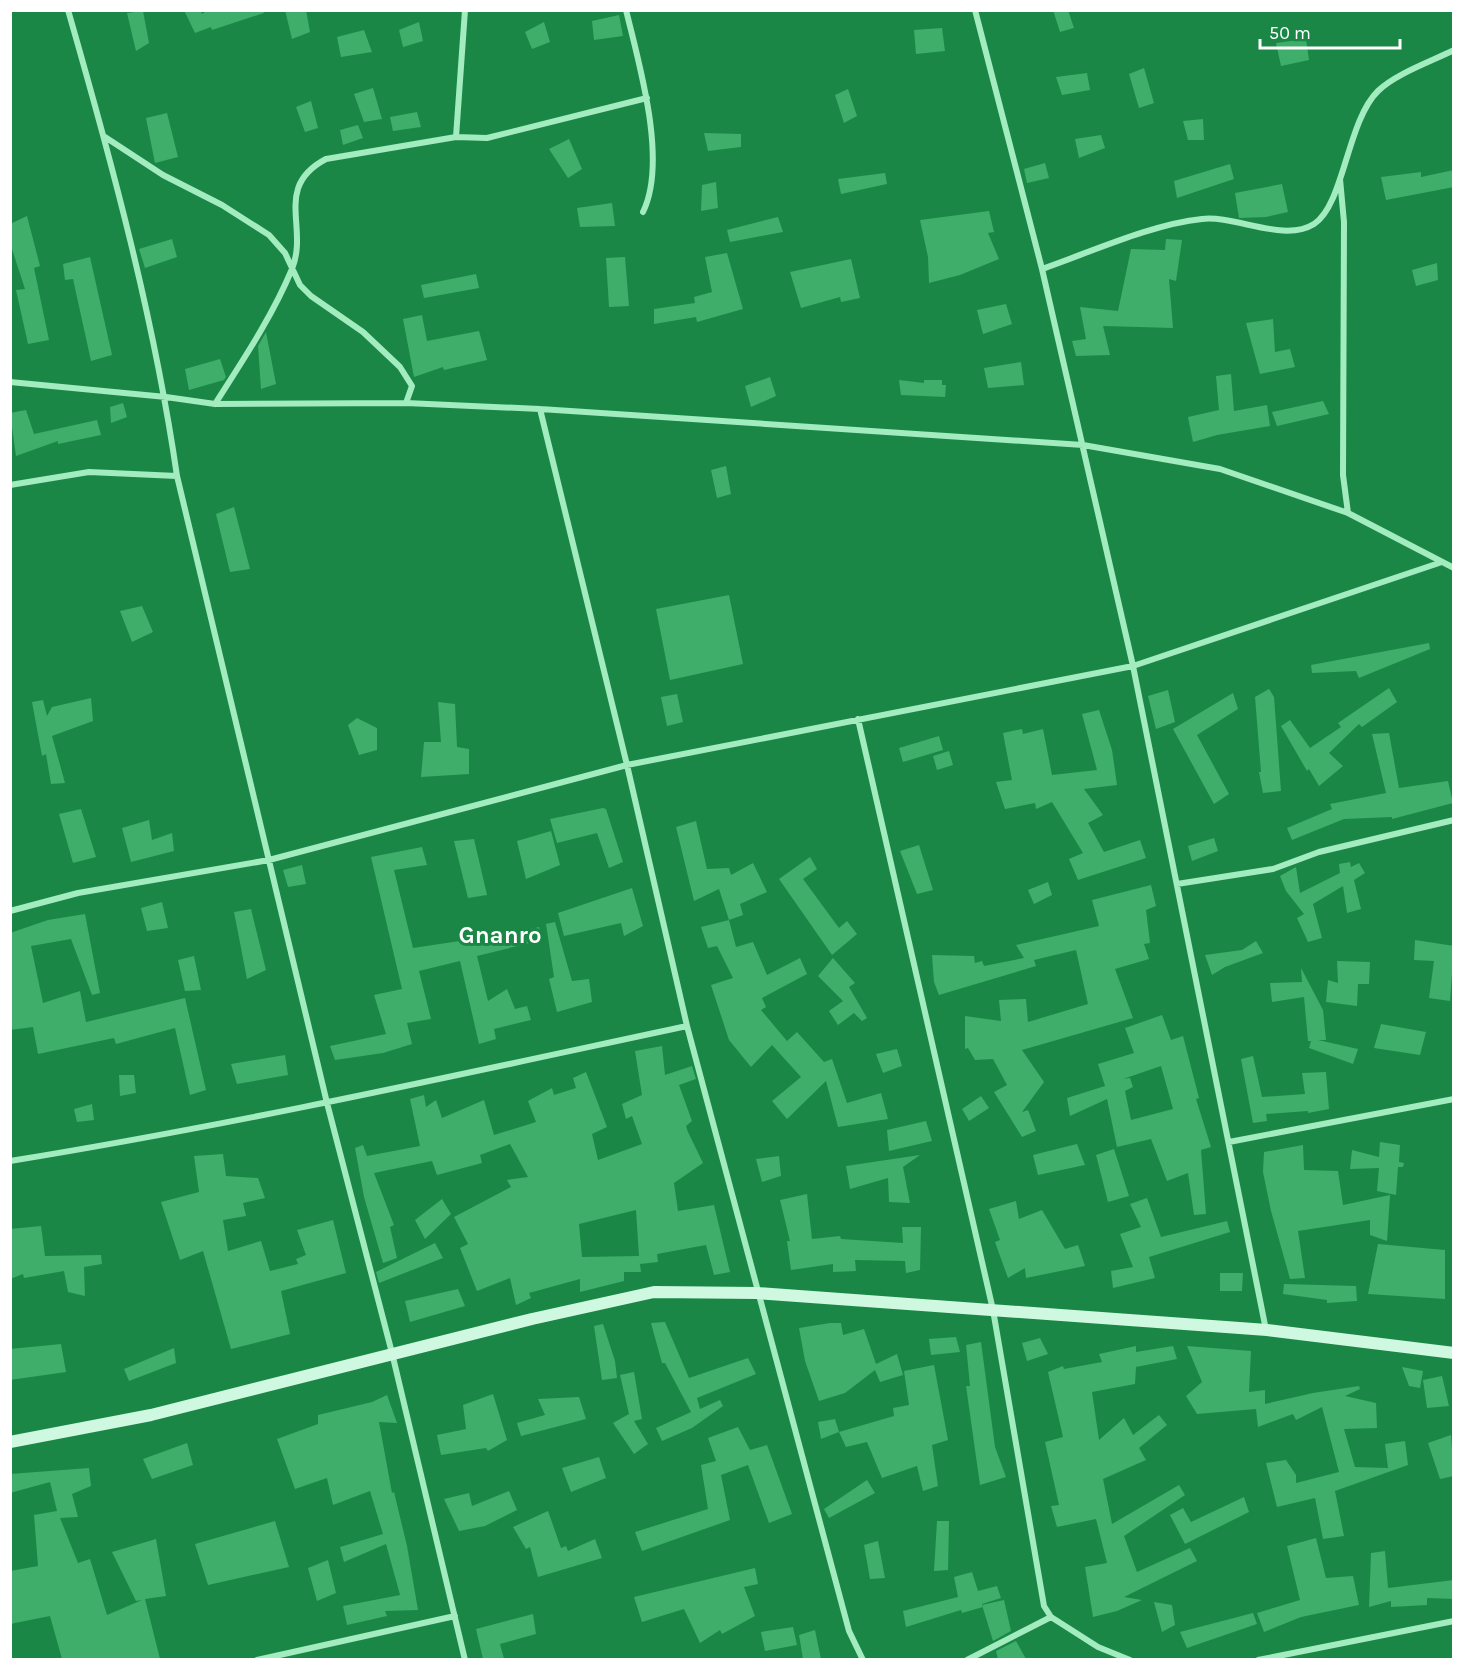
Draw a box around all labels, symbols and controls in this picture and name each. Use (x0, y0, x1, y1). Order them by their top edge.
scale bar (1260, 12, 1400, 50)
text: 50 m (1269, 22, 1311, 44)
district label: Gnanro (458, 921, 542, 949)

